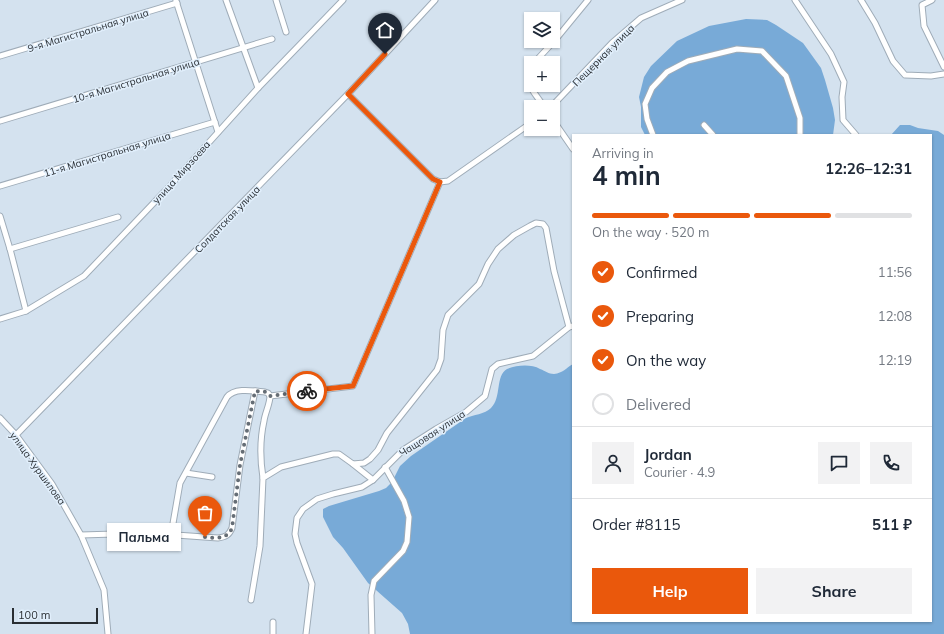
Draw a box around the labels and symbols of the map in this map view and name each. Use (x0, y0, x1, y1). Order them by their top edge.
street label: 9-я Магистральная улица (26, 6, 150, 55)
pin (368, 13, 402, 54)
street label: Пещерная улица (570, 22, 637, 89)
street label: 10-я Магистральная улица (71, 55, 201, 106)
street label: 11-я Магистральная улица (42, 129, 172, 180)
street label: улица Мирзоева (150, 138, 213, 207)
street label: Солдатская улица (192, 183, 263, 256)
courier (287, 371, 327, 411)
street label: Чащовая улица (397, 407, 468, 460)
street label: улица Хуршилова (7, 429, 68, 507)
pin (188, 496, 222, 537)
callout: Пальма (107, 523, 181, 551)
scale bar (12, 606, 98, 625)

